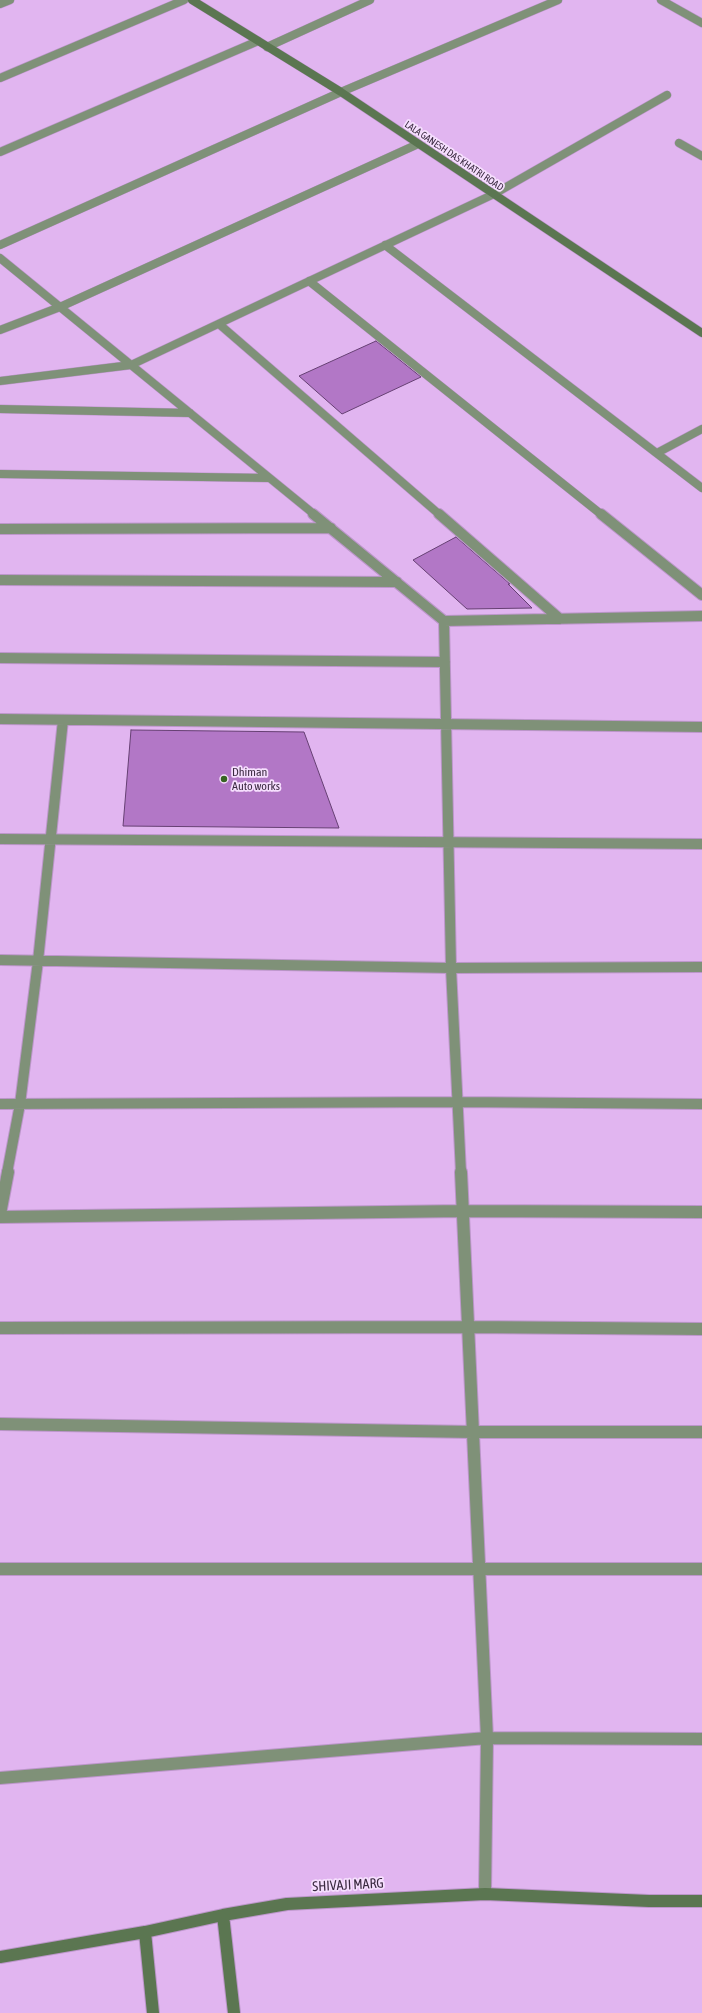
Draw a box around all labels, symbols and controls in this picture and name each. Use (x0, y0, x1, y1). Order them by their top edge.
street label: LALA GANESH DAS KHATRI ROAD (402, 118, 506, 194)
place label: Dhiman Auto works (232, 765, 280, 793)
marker: Dhiman Auto works (219, 774, 229, 784)
street label: SHIVAJI MARG (312, 1875, 384, 1895)

